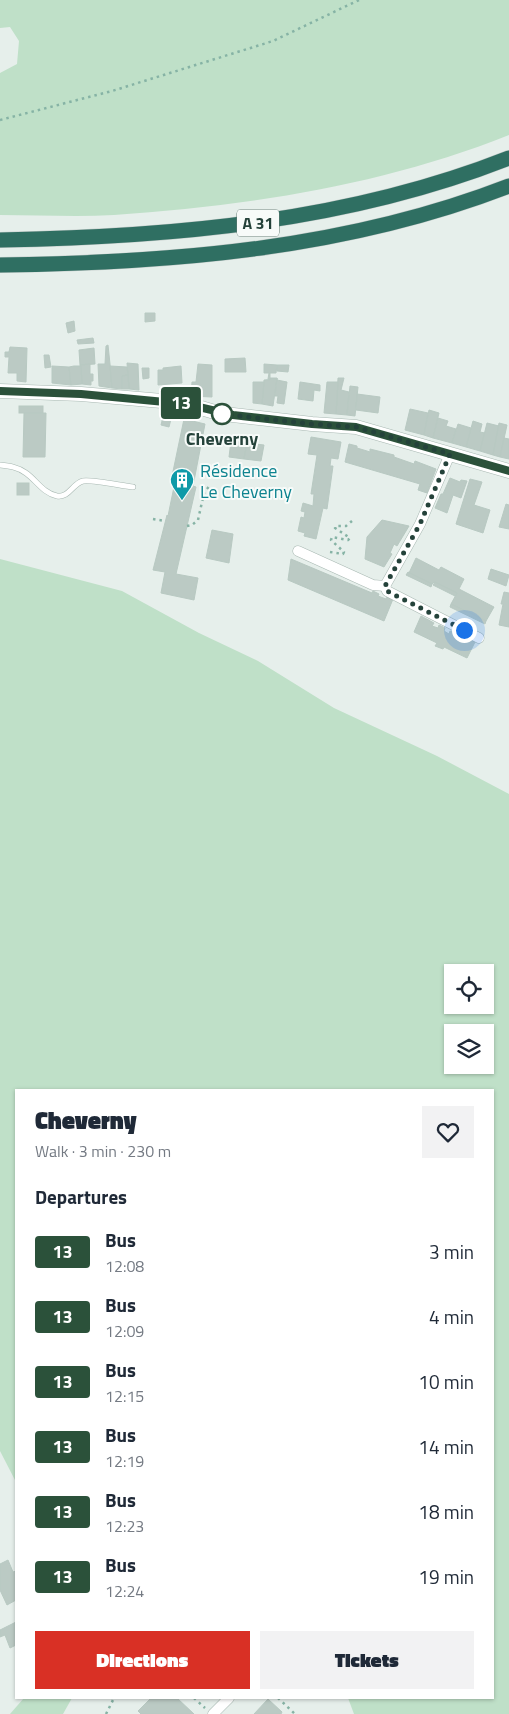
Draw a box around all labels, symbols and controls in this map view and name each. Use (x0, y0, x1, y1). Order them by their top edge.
road number: A 31 (237, 210, 279, 237)
line badge: 13 (158, 387, 204, 419)
text: 13 (171, 389, 191, 416)
marker: Cheverny (211, 403, 233, 425)
place label: Cheverny (186, 425, 258, 452)
place label: Résidence Le Cheverny (200, 457, 292, 505)
building icon: Résidence Le Cheverny (169, 467, 195, 501)
your location (452, 618, 477, 643)
map controls (444, 964, 494, 1074)
button: locate (444, 964, 494, 1014)
button: layers (444, 1024, 494, 1074)
text: Cheverny (35, 1102, 137, 1138)
button: heart (422, 1106, 474, 1158)
text: Walk · 3 min · 230 m (35, 1139, 171, 1163)
text: Departures (35, 1182, 127, 1211)
text: Bus (105, 1225, 136, 1254)
text: 3 min (429, 1237, 474, 1266)
text: 13 (52, 1238, 73, 1265)
text: 12:08 (105, 1254, 144, 1278)
text: Bus (105, 1290, 136, 1319)
text: 4 min (429, 1302, 474, 1331)
text: 13 (52, 1303, 73, 1330)
text: 12:09 (105, 1319, 144, 1343)
text: Bus (105, 1355, 136, 1384)
text: 10 min (418, 1367, 474, 1396)
text: 13 (52, 1368, 73, 1395)
text: 12:15 (105, 1384, 144, 1408)
text: Bus (105, 1420, 136, 1449)
text: 14 min (418, 1432, 474, 1461)
text: 13 (52, 1433, 73, 1460)
text: 12:19 (105, 1449, 144, 1473)
text: Bus (105, 1485, 136, 1514)
text: 18 min (418, 1497, 474, 1526)
text: 13 (52, 1498, 73, 1525)
text: 12:23 (105, 1514, 144, 1538)
text: Bus (105, 1550, 136, 1579)
text: 19 min (418, 1562, 474, 1591)
text: 13 (52, 1563, 73, 1590)
text: 12:24 (105, 1579, 144, 1603)
button: Directions (35, 1631, 250, 1689)
button: Tickets (260, 1631, 474, 1689)

